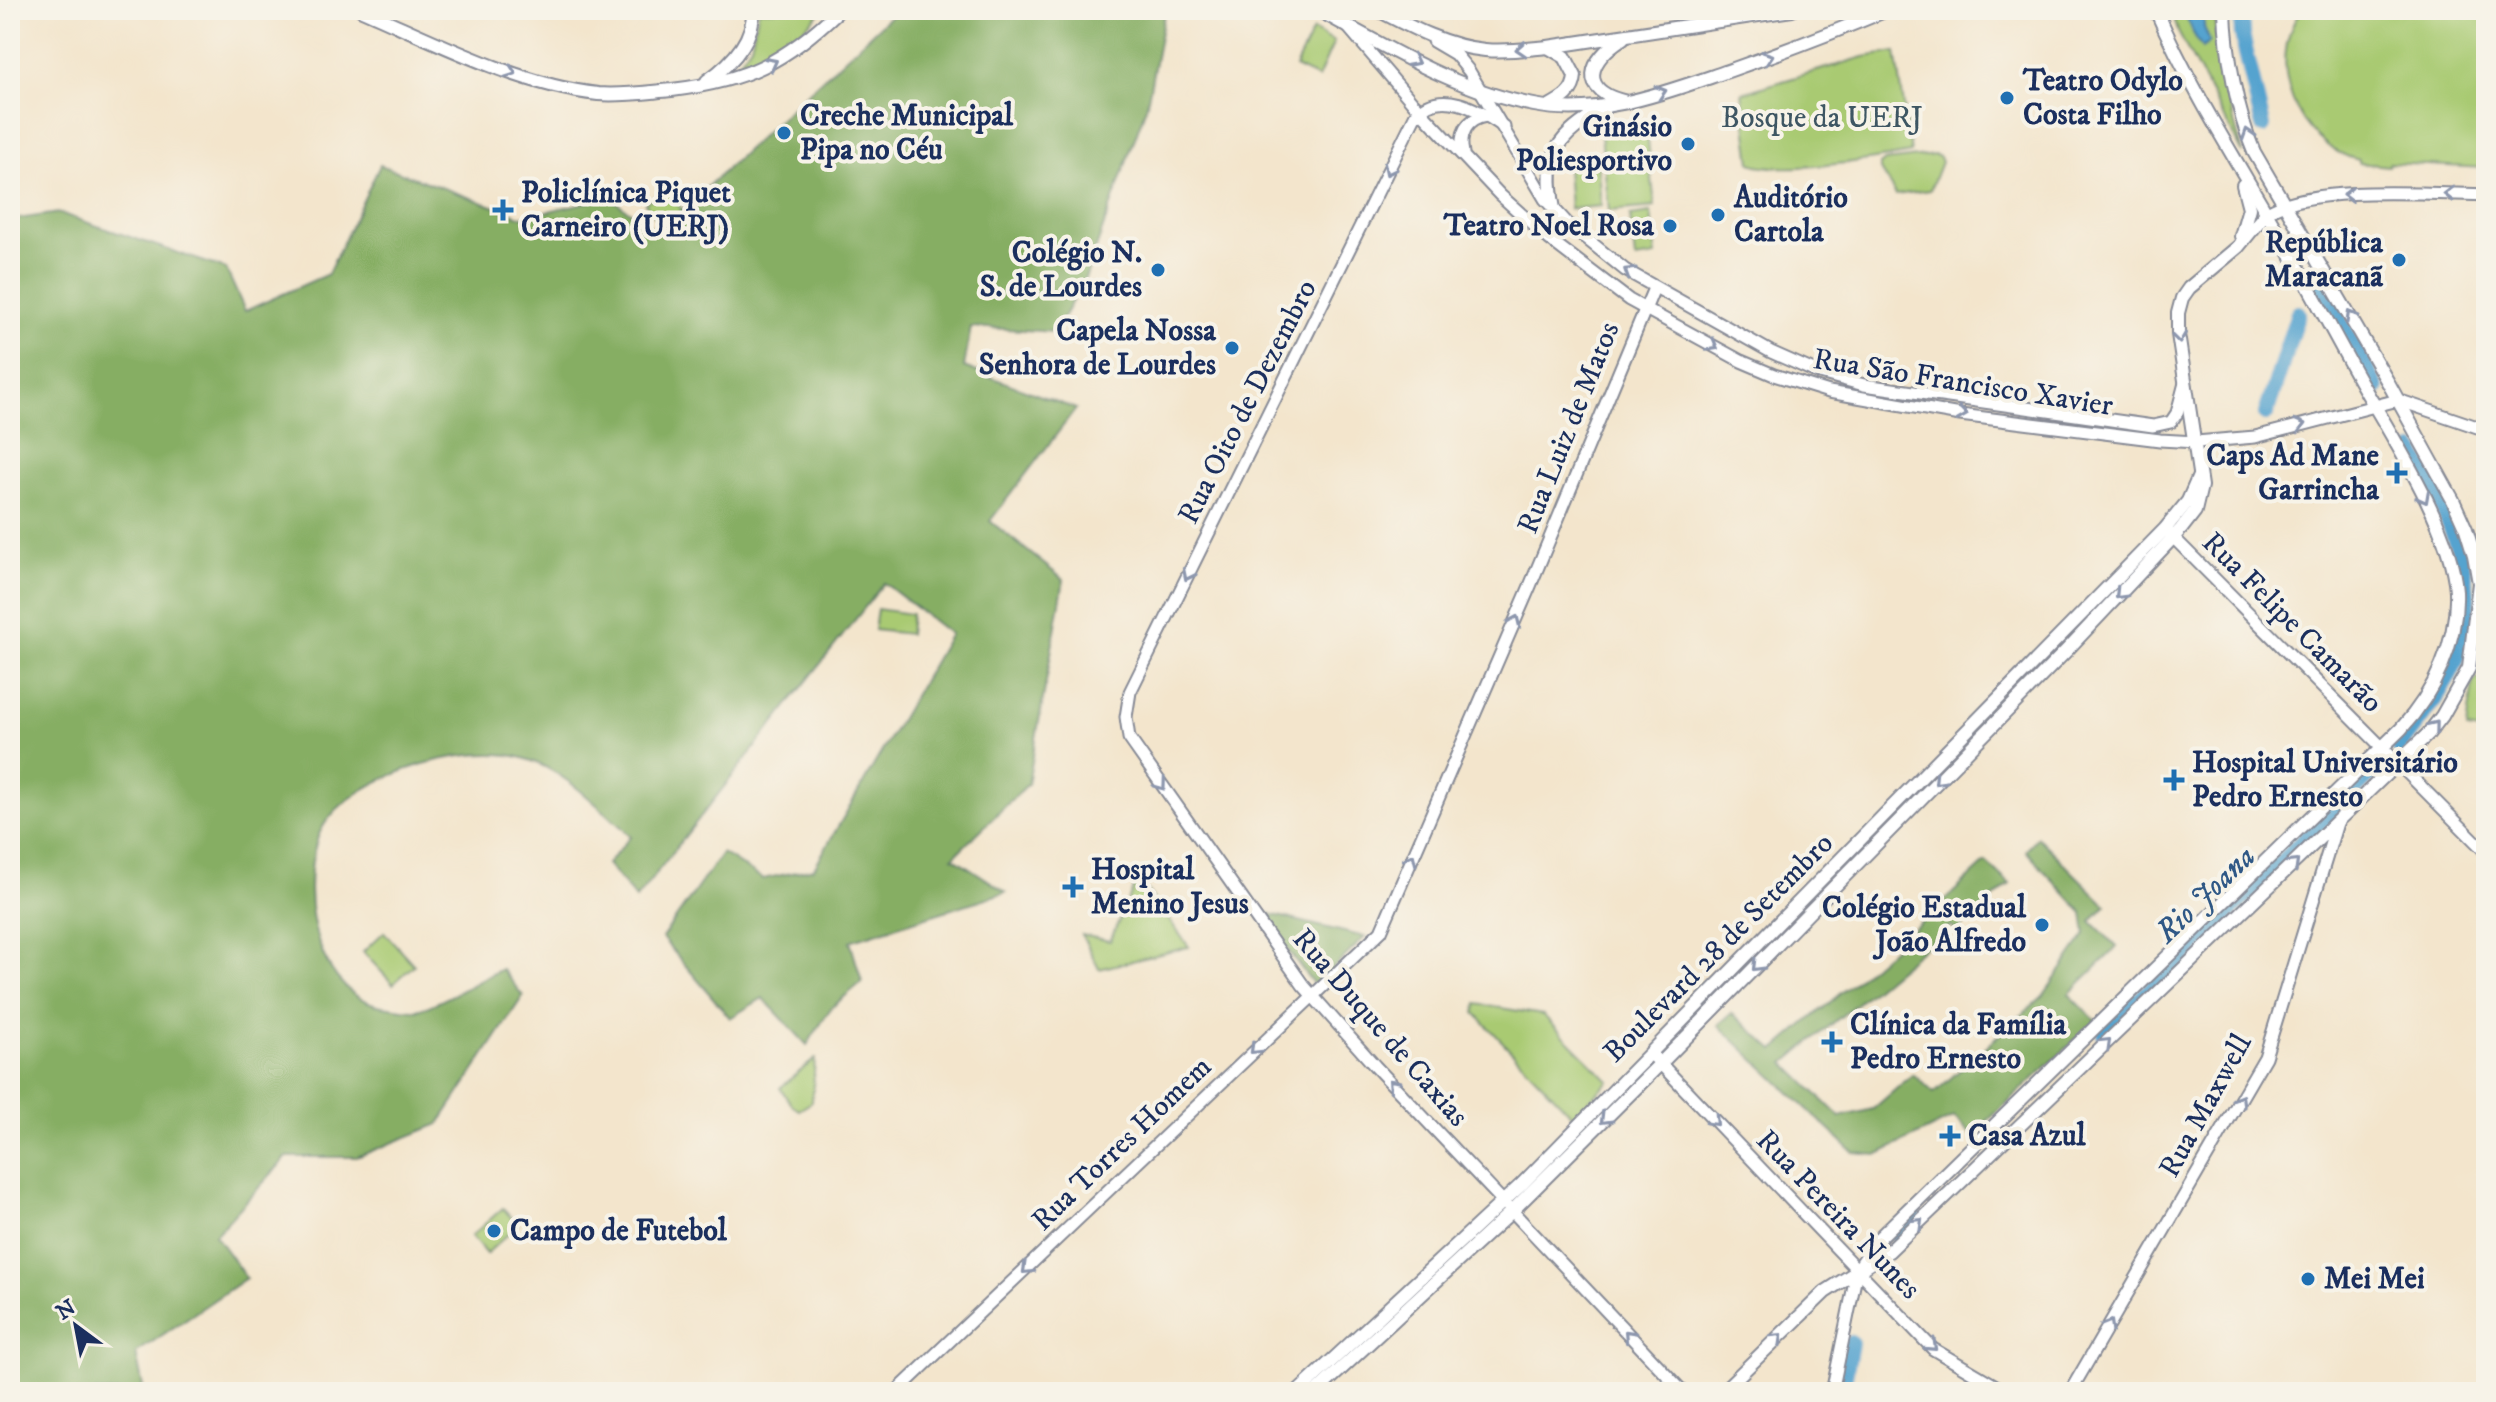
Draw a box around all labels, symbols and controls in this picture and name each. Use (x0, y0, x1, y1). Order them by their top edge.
one-way arrow (1514, 40, 1527, 57)
one-way arrow (1760, 50, 1774, 66)
one-way arrow (1406, 51, 1421, 66)
one-way arrow (763, 57, 777, 73)
one-way arrow (503, 62, 517, 79)
place label: Teatro Odylo Costa Filho (2022, 63, 2183, 134)
one-way arrow (1654, 85, 1668, 101)
marker: Teatro Odylo Costa Filho (1998, 89, 2016, 107)
place label: Creche Municipal Pipa no Céu (800, 98, 1014, 169)
park label: Bosque da UERJ (1721, 100, 1923, 137)
place label: Ginásio Poliesportivo (1516, 109, 1672, 180)
marker: Creche Municipal Pipa no Céu (775, 124, 793, 142)
one-way arrow (2241, 128, 2257, 142)
marker: Ginásio Poliesportivo (1679, 135, 1697, 153)
one-way arrow (1384, 161, 1399, 176)
place label: Policlínica Piquet Carneiro (UERJ) (521, 175, 731, 246)
place label: Auditório Cartola (1733, 180, 1848, 251)
one-way arrow (2442, 185, 2455, 203)
one-way arrow (2341, 186, 2354, 204)
marker: Policlínica Piquet Carneiro (UERJ) (492, 199, 514, 221)
marker: Auditório Cartola (1709, 206, 1727, 224)
place label: Teatro Noel Rosa (1443, 208, 1655, 245)
marker: Teatro Noel Rosa (1661, 217, 1679, 235)
place label: República Maracanã (2265, 225, 2384, 296)
place label: Colégio N. S. de Lourdes (980, 235, 1142, 306)
marker: República Maracanã (2390, 251, 2408, 269)
marker: Colégio N. S. de Lourdes (1149, 261, 1167, 279)
one-way arrow (1623, 267, 1638, 282)
street label: Rua Oito de Dezembro (1170, 274, 1326, 530)
one-way arrow (2345, 310, 2361, 325)
place label: Capela Nossa Senhora de Lourdes (979, 313, 1217, 384)
street label: Rua Luiz de Matos (1510, 317, 1628, 539)
one-way arrow (2171, 332, 2188, 345)
one-way arrow (1705, 336, 1719, 351)
marker: Capela Nossa Senhora de Lourdes (1223, 339, 1241, 357)
street label: Rua São Francisco Xavier (1810, 341, 2116, 425)
one-way arrow (1956, 406, 1969, 423)
one-way arrow (2293, 417, 2307, 434)
place label: Caps Ad Mane Garrincha (2206, 438, 2380, 509)
marker: Caps Ad Mane Garrincha (2386, 462, 2408, 484)
one-way arrow (2415, 490, 2430, 504)
street label: Rua Felipe Camarão (2194, 525, 2390, 721)
one-way arrow (1182, 567, 1198, 581)
one-way arrow (2115, 585, 2130, 599)
one-way arrow (1505, 615, 1521, 629)
one-way arrow (2424, 721, 2438, 736)
place label: Hospital Universitário Pedro Ernesto (2192, 745, 2458, 816)
marker: Hospital Universitário Pedro Ernesto (2163, 769, 2185, 791)
one-way arrow (1934, 771, 1948, 785)
one-way arrow (1151, 777, 1166, 791)
street label: Boulevard 28 de Setembro (1596, 825, 1842, 1071)
water label: Rio Joana (2147, 837, 2265, 953)
place label: Hospital Menino Jesus (1091, 852, 1249, 923)
one-way arrow (1402, 853, 1418, 867)
one-way arrow (2285, 859, 2300, 873)
marker: Hospital Menino Jesus (1062, 876, 1084, 898)
place label: Colégio Estadual João Alfredo (1822, 890, 2027, 961)
marker: Colégio Estadual João Alfredo (2033, 916, 2051, 934)
street label: Rua Duque de Caxias (1284, 921, 1476, 1135)
one-way arrow (1752, 957, 1766, 971)
place label: Clínica da Família Pedro Ernesto (1850, 1007, 2068, 1078)
street label: Rua Maxwell (2151, 1028, 2261, 1184)
marker: Clínica da Família Pedro Ernesto (1821, 1031, 1843, 1053)
one-way arrow (2097, 1038, 2111, 1053)
one-way arrow (1250, 1040, 1264, 1055)
street label: Rua Torres Homem (1024, 1049, 1220, 1239)
one-way arrow (1388, 1079, 1402, 1094)
one-way arrow (2230, 1094, 2246, 1109)
one-way arrow (1599, 1110, 1614, 1124)
one-way arrow (1704, 1111, 1718, 1126)
place label: Casa Azul (1968, 1118, 2086, 1155)
street label: Rua Pereira Nunes (1748, 1123, 1928, 1307)
marker: Casa Azul (1939, 1125, 1961, 1147)
place label: Campo de Futebol (510, 1213, 728, 1250)
one-way arrow (1909, 1218, 1923, 1232)
marker: Campo de Futebol (485, 1222, 503, 1240)
one-way arrow (1022, 1259, 1036, 1274)
place label: Mei Mei (2324, 1261, 2425, 1298)
marker: Mei Mei (2299, 1270, 2317, 1288)
north arrow (36, 1286, 116, 1366)
text: N (51, 1294, 81, 1327)
one-way arrow (2099, 1319, 2115, 1333)
one-way arrow (1624, 1330, 1638, 1344)
one-way arrow (1769, 1333, 1783, 1347)
one-way arrow (1922, 1337, 1937, 1351)

